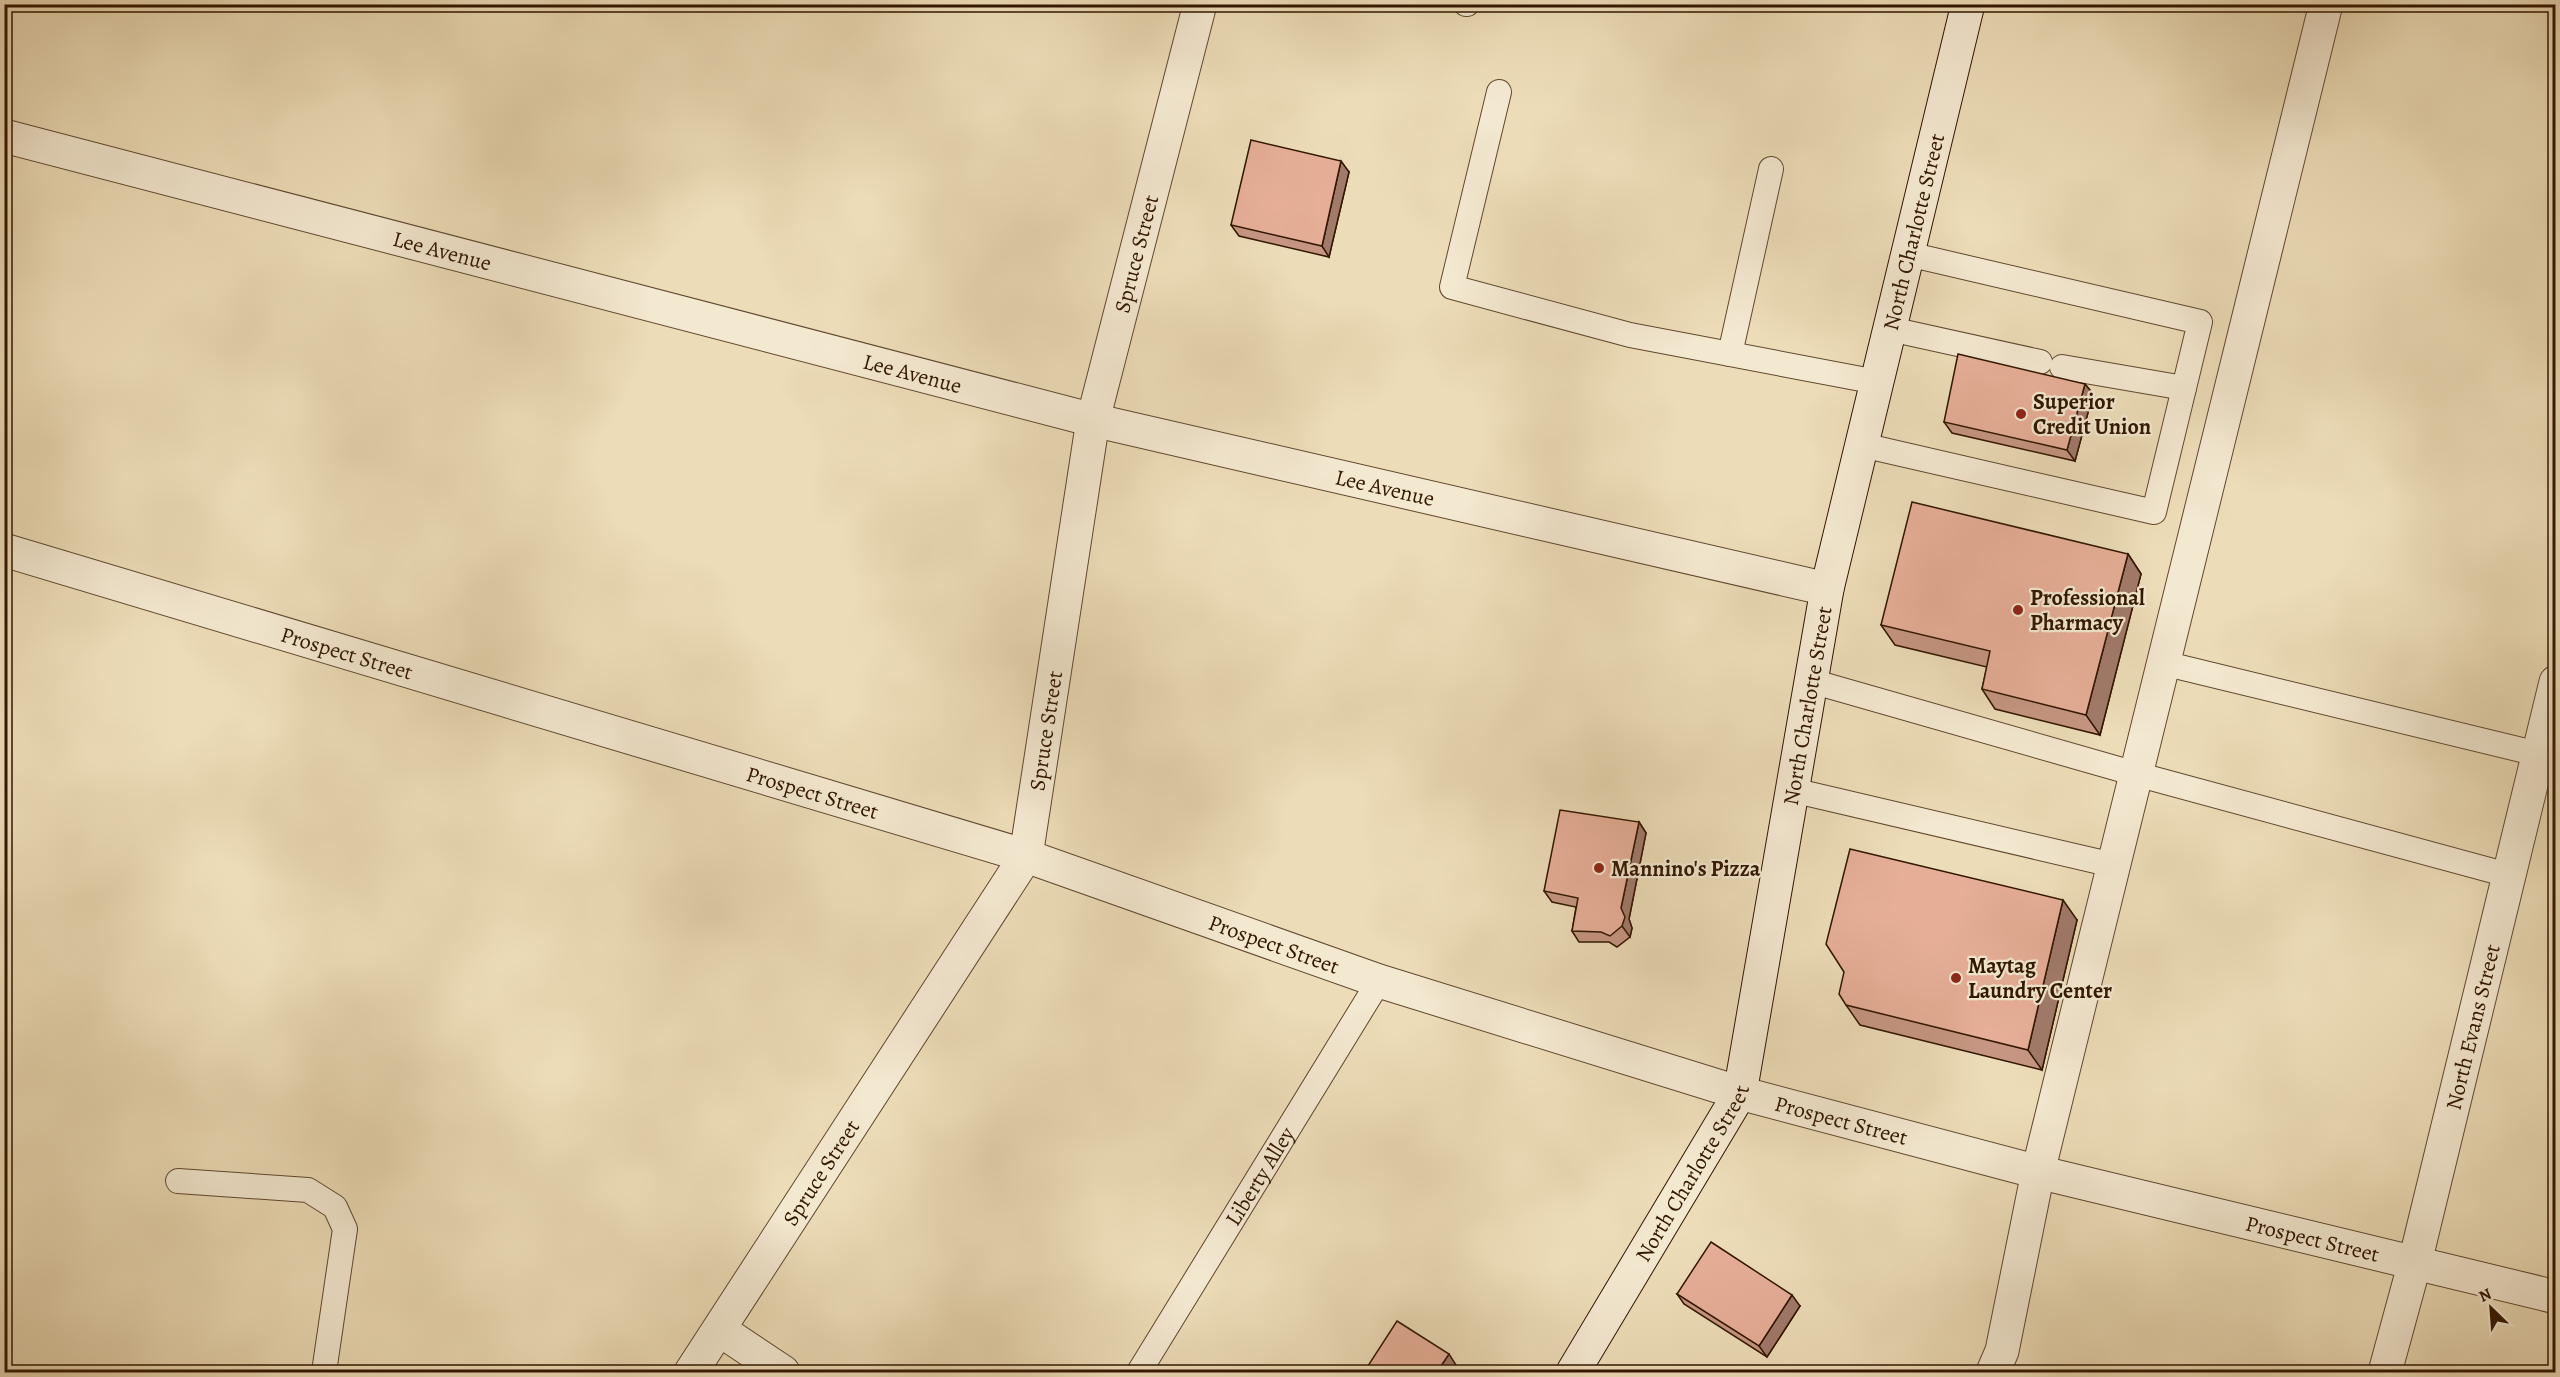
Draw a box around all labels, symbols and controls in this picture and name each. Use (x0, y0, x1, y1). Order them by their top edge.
street label: North Charlotte Street (1876, 131, 1952, 334)
street label: Spruce Street (1107, 192, 1166, 316)
street label: Lee Avenue (390, 224, 495, 279)
street label: Lee Avenue (860, 347, 965, 401)
place label: Superior Credit Union (2033, 387, 2151, 442)
marker: Superior Credit Union (2014, 407, 2028, 421)
street label: Lee Avenue (1332, 462, 1437, 514)
place label: Professional Pharmacy (2030, 583, 2145, 638)
marker: Professional Pharmacy (2011, 603, 2025, 617)
street label: North Charlotte Street (1776, 604, 1840, 808)
street label: Prospect Street (277, 620, 416, 688)
street label: Spruce Street (1022, 669, 1070, 793)
street label: Prospect Street (743, 759, 882, 827)
place label: Mannino's Pizza (1611, 854, 1761, 884)
marker: Mannino's Pizza (1592, 861, 1606, 875)
street label: Prospect Street (1204, 908, 1343, 982)
street label: North Evans Street (2439, 941, 2508, 1113)
place label: Maytag Laundry Center (1968, 951, 2112, 1006)
marker: Maytag Laundry Center (1949, 971, 1963, 985)
street label: North Charlotte Street (1628, 1083, 1757, 1268)
street label: Prospect Street (1771, 1089, 1911, 1153)
street label: Spruce Street (776, 1114, 867, 1232)
street label: Liberty Alley (1218, 1121, 1302, 1232)
street label: Prospect Street (2242, 1209, 2382, 1270)
north arrow (2461, 1278, 2521, 1338)
text: N (2475, 1283, 2495, 1308)

